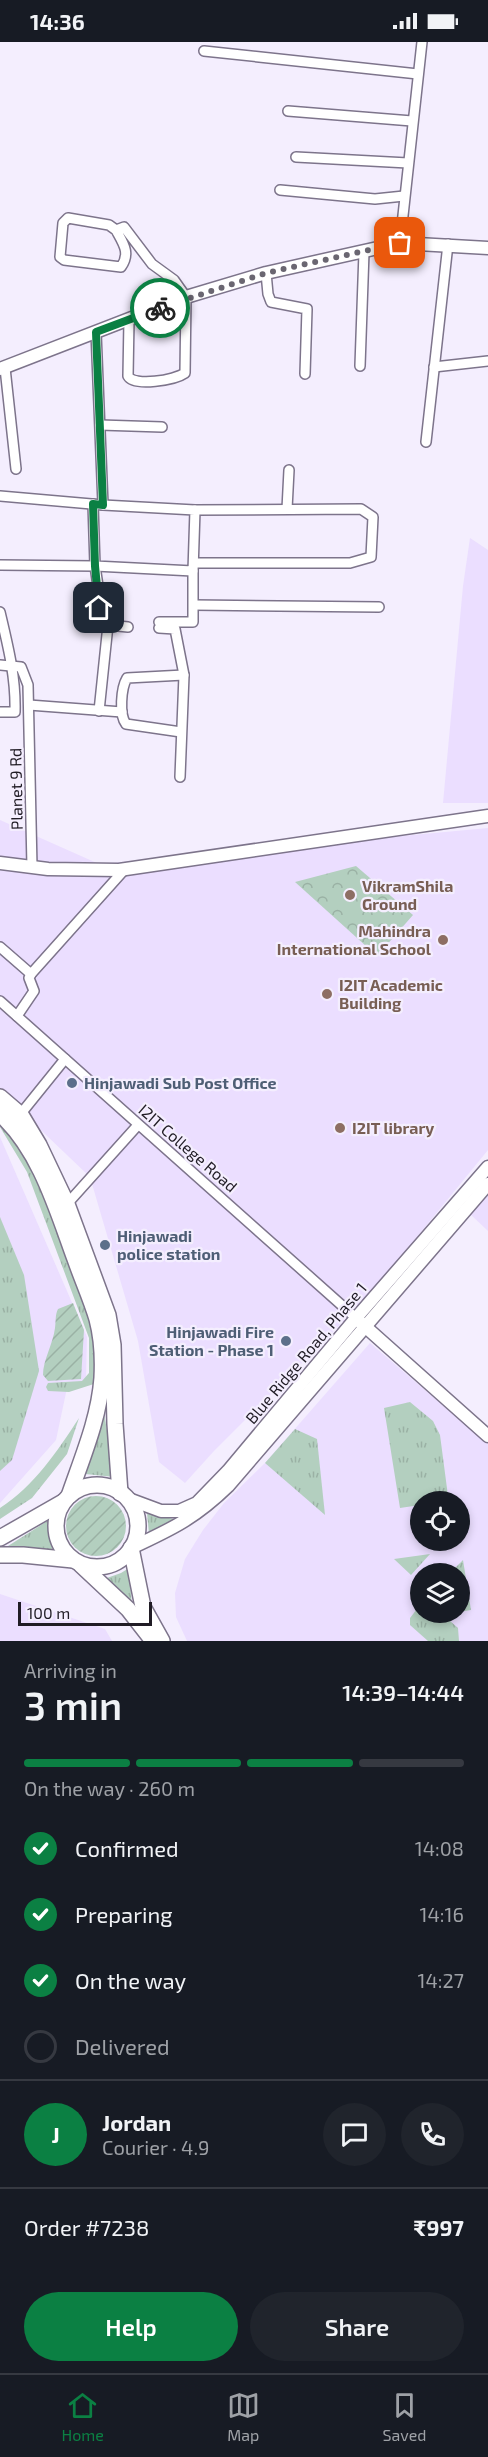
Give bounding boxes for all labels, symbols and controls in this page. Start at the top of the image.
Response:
text: 14:36 [30,8,85,34]
pin [374,217,425,268]
icon: bag [383,226,416,259]
courier [130,278,190,338]
icon: bike [144,292,177,325]
pin [73,582,124,633]
icon: home [82,591,115,624]
street label: Planet 9 Rd [5,748,26,830]
place label: VikramShila Ground [362,876,453,913]
marker: VikramShila Ground [343,888,357,902]
place label: Mahindra International School [277,921,432,958]
marker: Mahindra International School [436,933,450,947]
place label: I2IT Academic Building [339,975,443,1012]
marker: I2IT Academic Building [320,987,334,1001]
place label: Hinjawadi Sub Post Office [84,1073,277,1092]
marker: Hinjawadi Sub Post Office [65,1076,79,1090]
street label: I2IT College Road [135,1100,241,1195]
place label: I2IT library [352,1118,434,1138]
marker: I2IT library [333,1121,347,1135]
place label: Hinjawadi police station [117,1226,220,1263]
marker: Hinjawadi police station [98,1238,112,1252]
street label: Blue Ridge Road, Phase 1 [241,1278,370,1427]
place label: Hinjawadi Fire Station - Phase 1 [149,1322,274,1359]
marker: Hinjawadi Fire Station - Phase 1 [279,1334,293,1348]
map controls [410,1491,470,1623]
button: locate [410,1491,470,1551]
button: layers [410,1563,470,1623]
scale bar [18,1599,152,1626]
text: 100 m [27,1603,70,1622]
text: Arriving in [24,1658,117,1682]
text: 14:39–14:44 [342,1679,464,1705]
text: 3 min [24,1681,122,1728]
text: On the way · 260 m [24,1776,195,1800]
icon: check [24,1832,57,1865]
text: Confirmed [75,1835,179,1861]
text: 14:08 [415,1836,464,1860]
icon: check [24,1898,57,1931]
text: Preparing [75,1901,173,1927]
text: 14:16 [420,1902,464,1926]
icon: check [24,1964,57,1997]
text: On the way [75,1967,186,1993]
text: 14:27 [418,1968,464,1992]
text: Delivered [75,2033,170,2059]
button: chat [323,2103,386,2166]
button: phone [401,2103,464,2166]
text: Jordan [102,2109,171,2135]
text: J [51,2121,60,2147]
text: Courier · 4.9 [102,2135,209,2159]
text: Order #7238 [24,2214,149,2240]
text: ₹997 [413,2214,464,2240]
button: Help [24,2292,238,2361]
button: Share [250,2292,464,2361]
tab: Home [61,2389,104,2444]
tab: Map [227,2389,260,2444]
tab: Saved [383,2389,427,2444]

